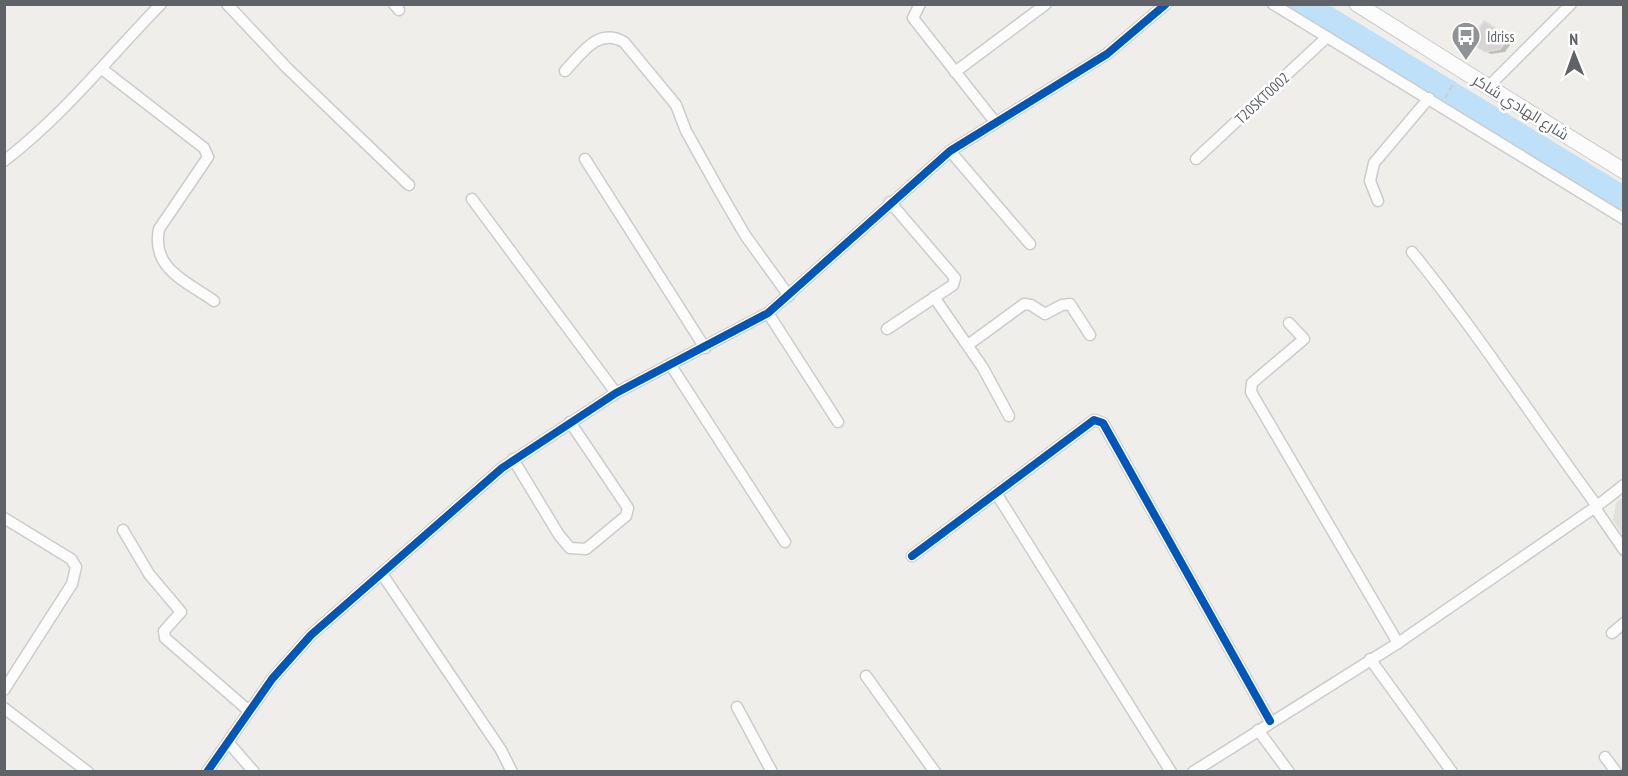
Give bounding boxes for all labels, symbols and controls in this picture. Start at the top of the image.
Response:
bus stop icon: Idriss [1450,20,1482,62]
north arrow [1544,24,1604,84]
place label: Idriss [1487,27,1515,46]
text: N [1569,29,1578,49]
street label: T20SKT0002 [1231,68,1293,128]
street label: شارع الهادي شاكر [1467,69,1572,147]

